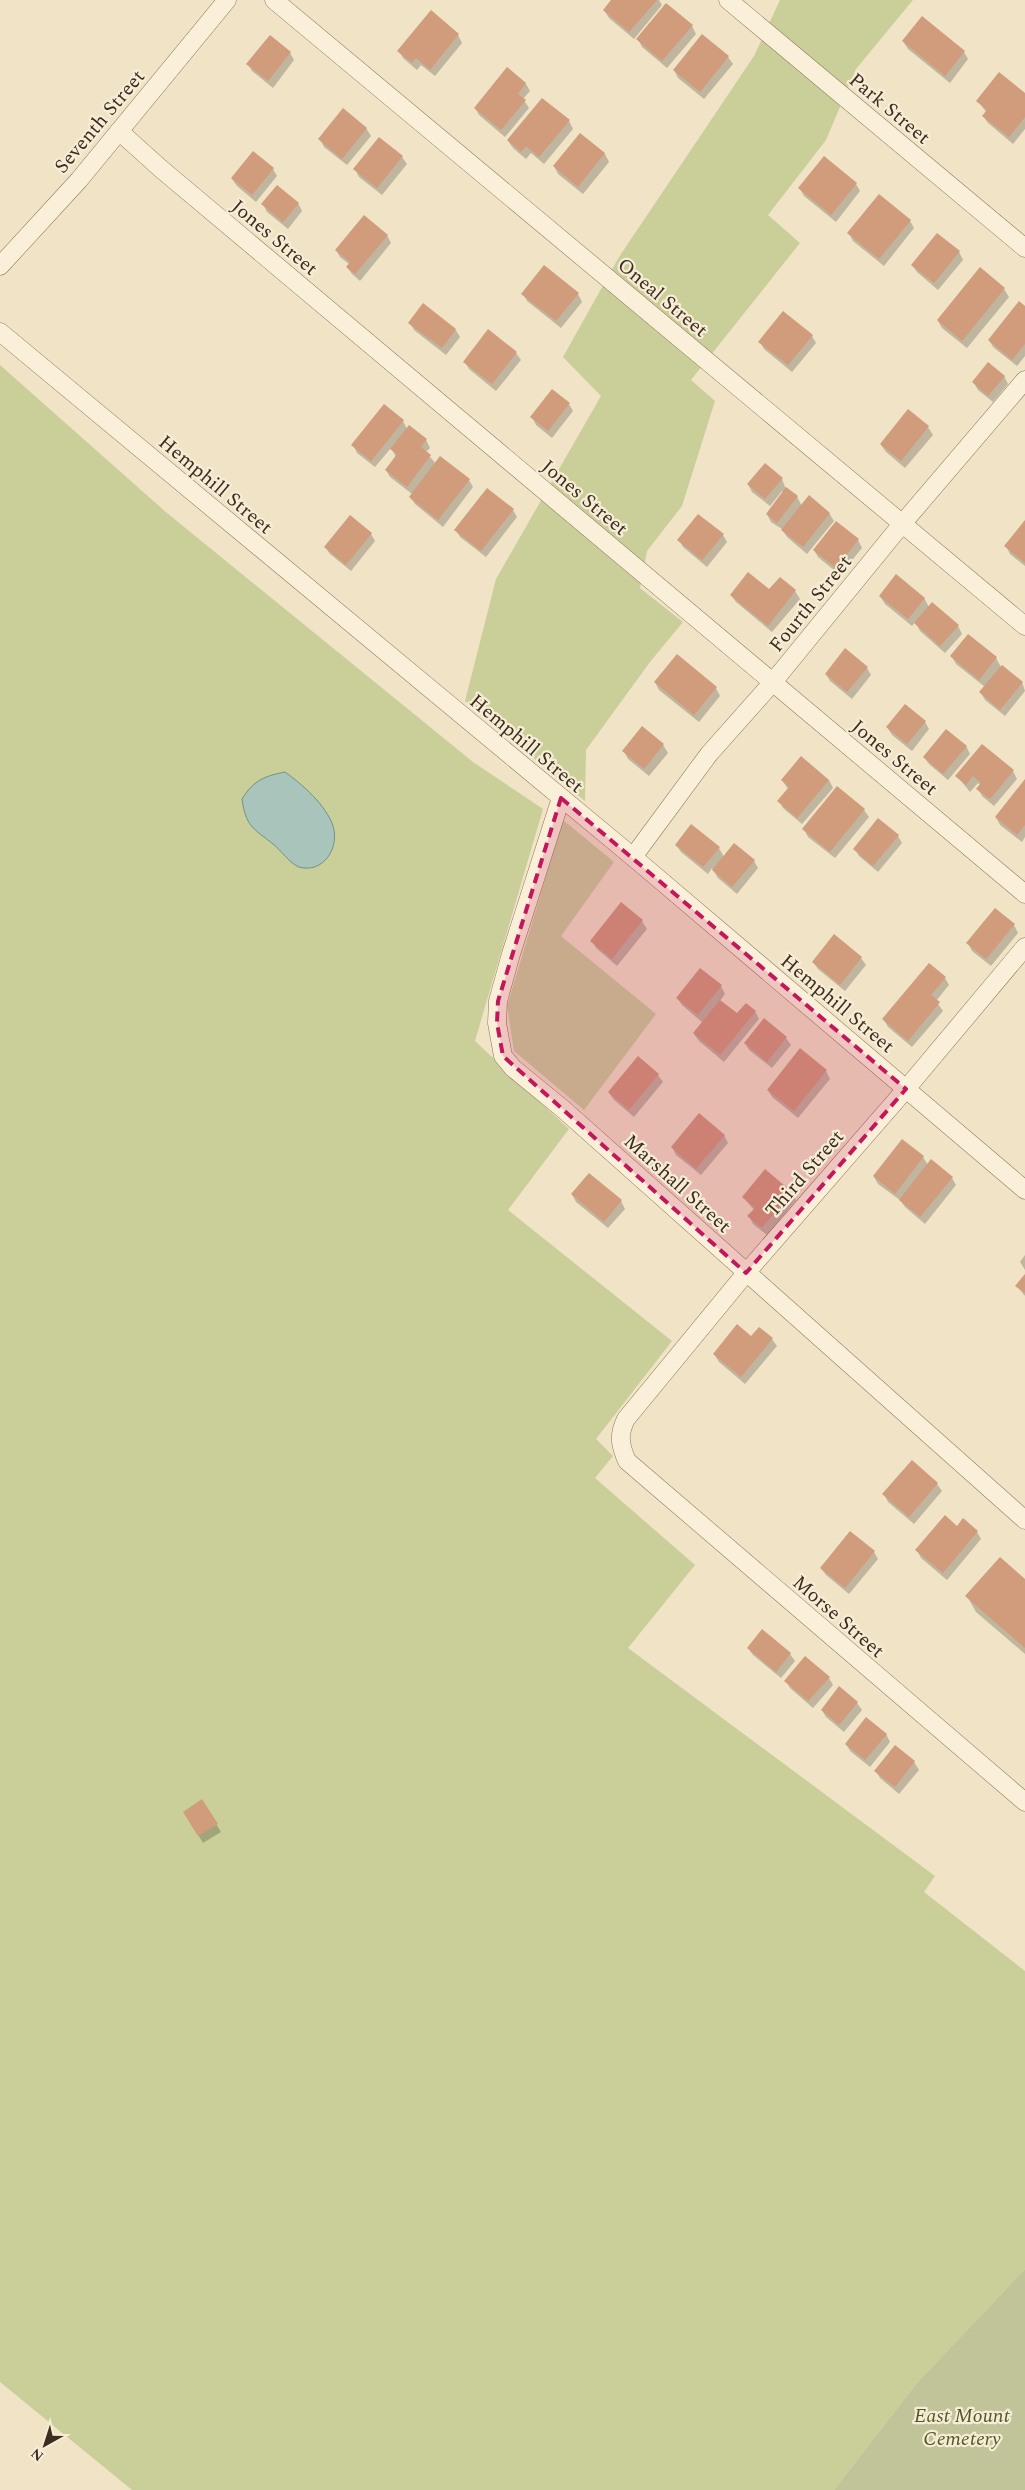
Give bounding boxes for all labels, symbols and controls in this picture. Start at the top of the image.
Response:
street label: Seventh Street [47,63,152,180]
street label: Park Street [842,66,937,152]
street label: Jones Street [224,192,324,283]
street label: Oneal Street [610,251,714,345]
street label: Hemphill Street [152,428,279,542]
street label: Jones Street [534,452,634,543]
street label: Fourth Street [762,548,860,659]
street label: Hemphill Street [463,687,590,801]
street label: Jones Street [844,712,944,803]
street label: Hemphill Street [774,947,901,1061]
street label: Third Street [758,1123,851,1224]
street label: Marshall Street [617,1127,738,1240]
street label: Morse Street [786,1568,891,1665]
park label: East Mount Cemetery [914,2401,1011,2454]
north arrow [20,2420,70,2470]
text: N [26,2443,48,2466]

